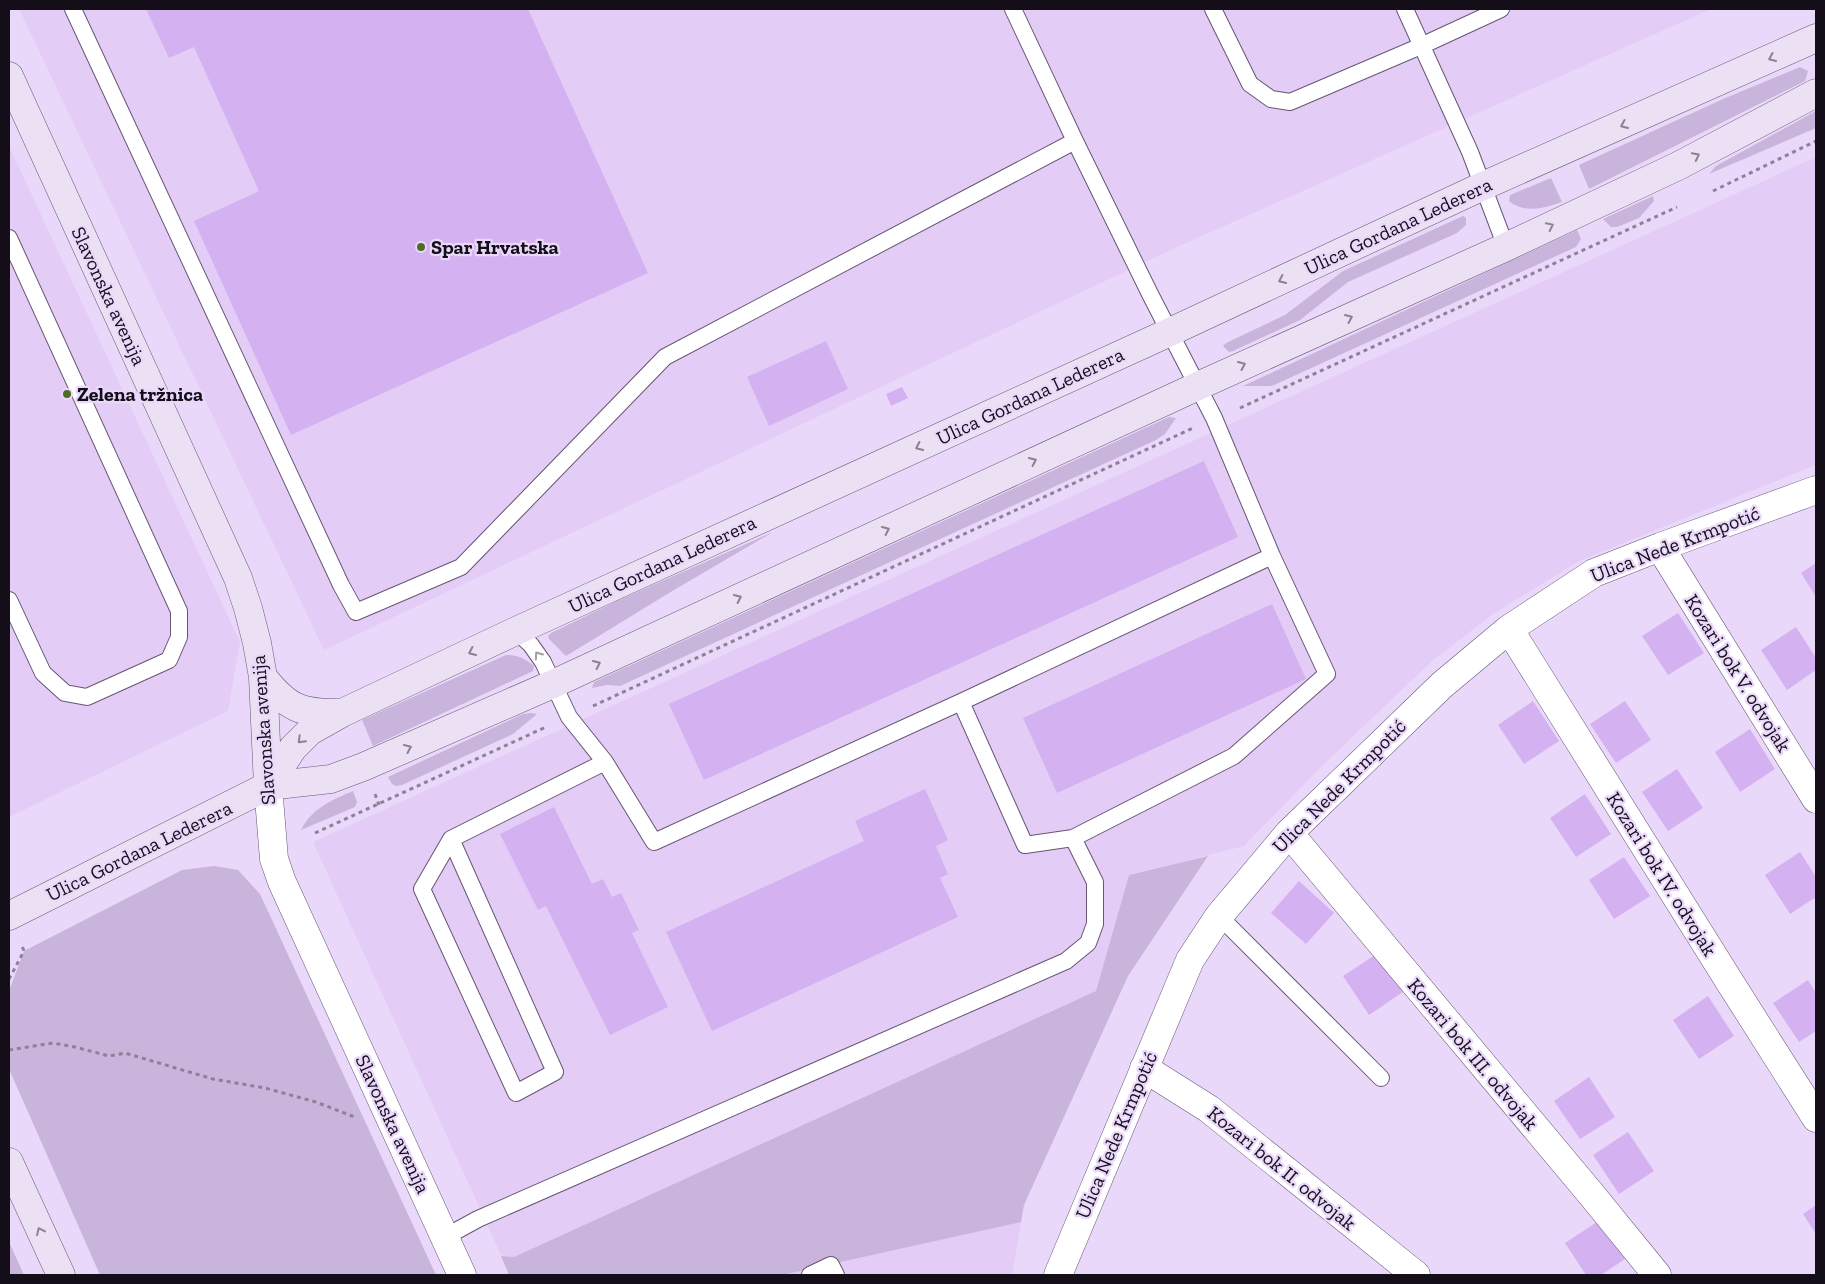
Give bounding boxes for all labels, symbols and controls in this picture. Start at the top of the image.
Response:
one-way arrow [1768,52,1777,63]
one-way arrow [1620,118,1629,129]
one-way arrow [1691,152,1700,162]
street label: Ulica Gordana Lederera [1300,172,1496,280]
one-way arrow [1544,222,1553,232]
street label: Slavonska avenija [66,223,152,370]
place label: Spar Hrvatska [431,235,559,259]
marker: Spar Hrvatska [415,241,427,253]
one-way arrow [1278,273,1287,284]
one-way arrow [1344,313,1353,324]
street label: Ulica Gordana Lederera [932,342,1128,450]
one-way arrow [1237,361,1246,372]
place label: Zelena tržnica [77,382,203,406]
marker: Zelena tržnica [61,388,73,400]
one-way arrow [915,441,924,451]
one-way arrow [1028,457,1037,468]
street label: Ulica Nede Krmpotić [1587,501,1763,587]
street label: Ulica Gordana Lederera [564,510,760,618]
one-way arrow [880,526,889,536]
street label: Kozari bok V. odvojak [1680,590,1797,757]
one-way arrow [733,593,742,604]
one-way arrow [468,645,477,656]
one-way arrow [535,652,544,661]
street label: Slavonska avenija [246,654,280,806]
one-way arrow [592,659,601,670]
street label: Ulica Nede Krmpotić [1267,714,1411,858]
one-way arrow [298,734,307,743]
one-way arrow [403,743,412,754]
street label: Kozari bok IV. odvojak [1602,788,1723,961]
street label: Ulica Gordana Lederera [42,795,236,907]
street label: Kozari bok III. odvojak [1403,973,1544,1135]
street label: Ulica Nede Krmpotić [1070,1048,1162,1222]
street label: Slavonska avenija [350,1051,436,1198]
street label: Kozari bok II. odvojak [1203,1101,1361,1236]
one-way arrow [36,1227,47,1236]

